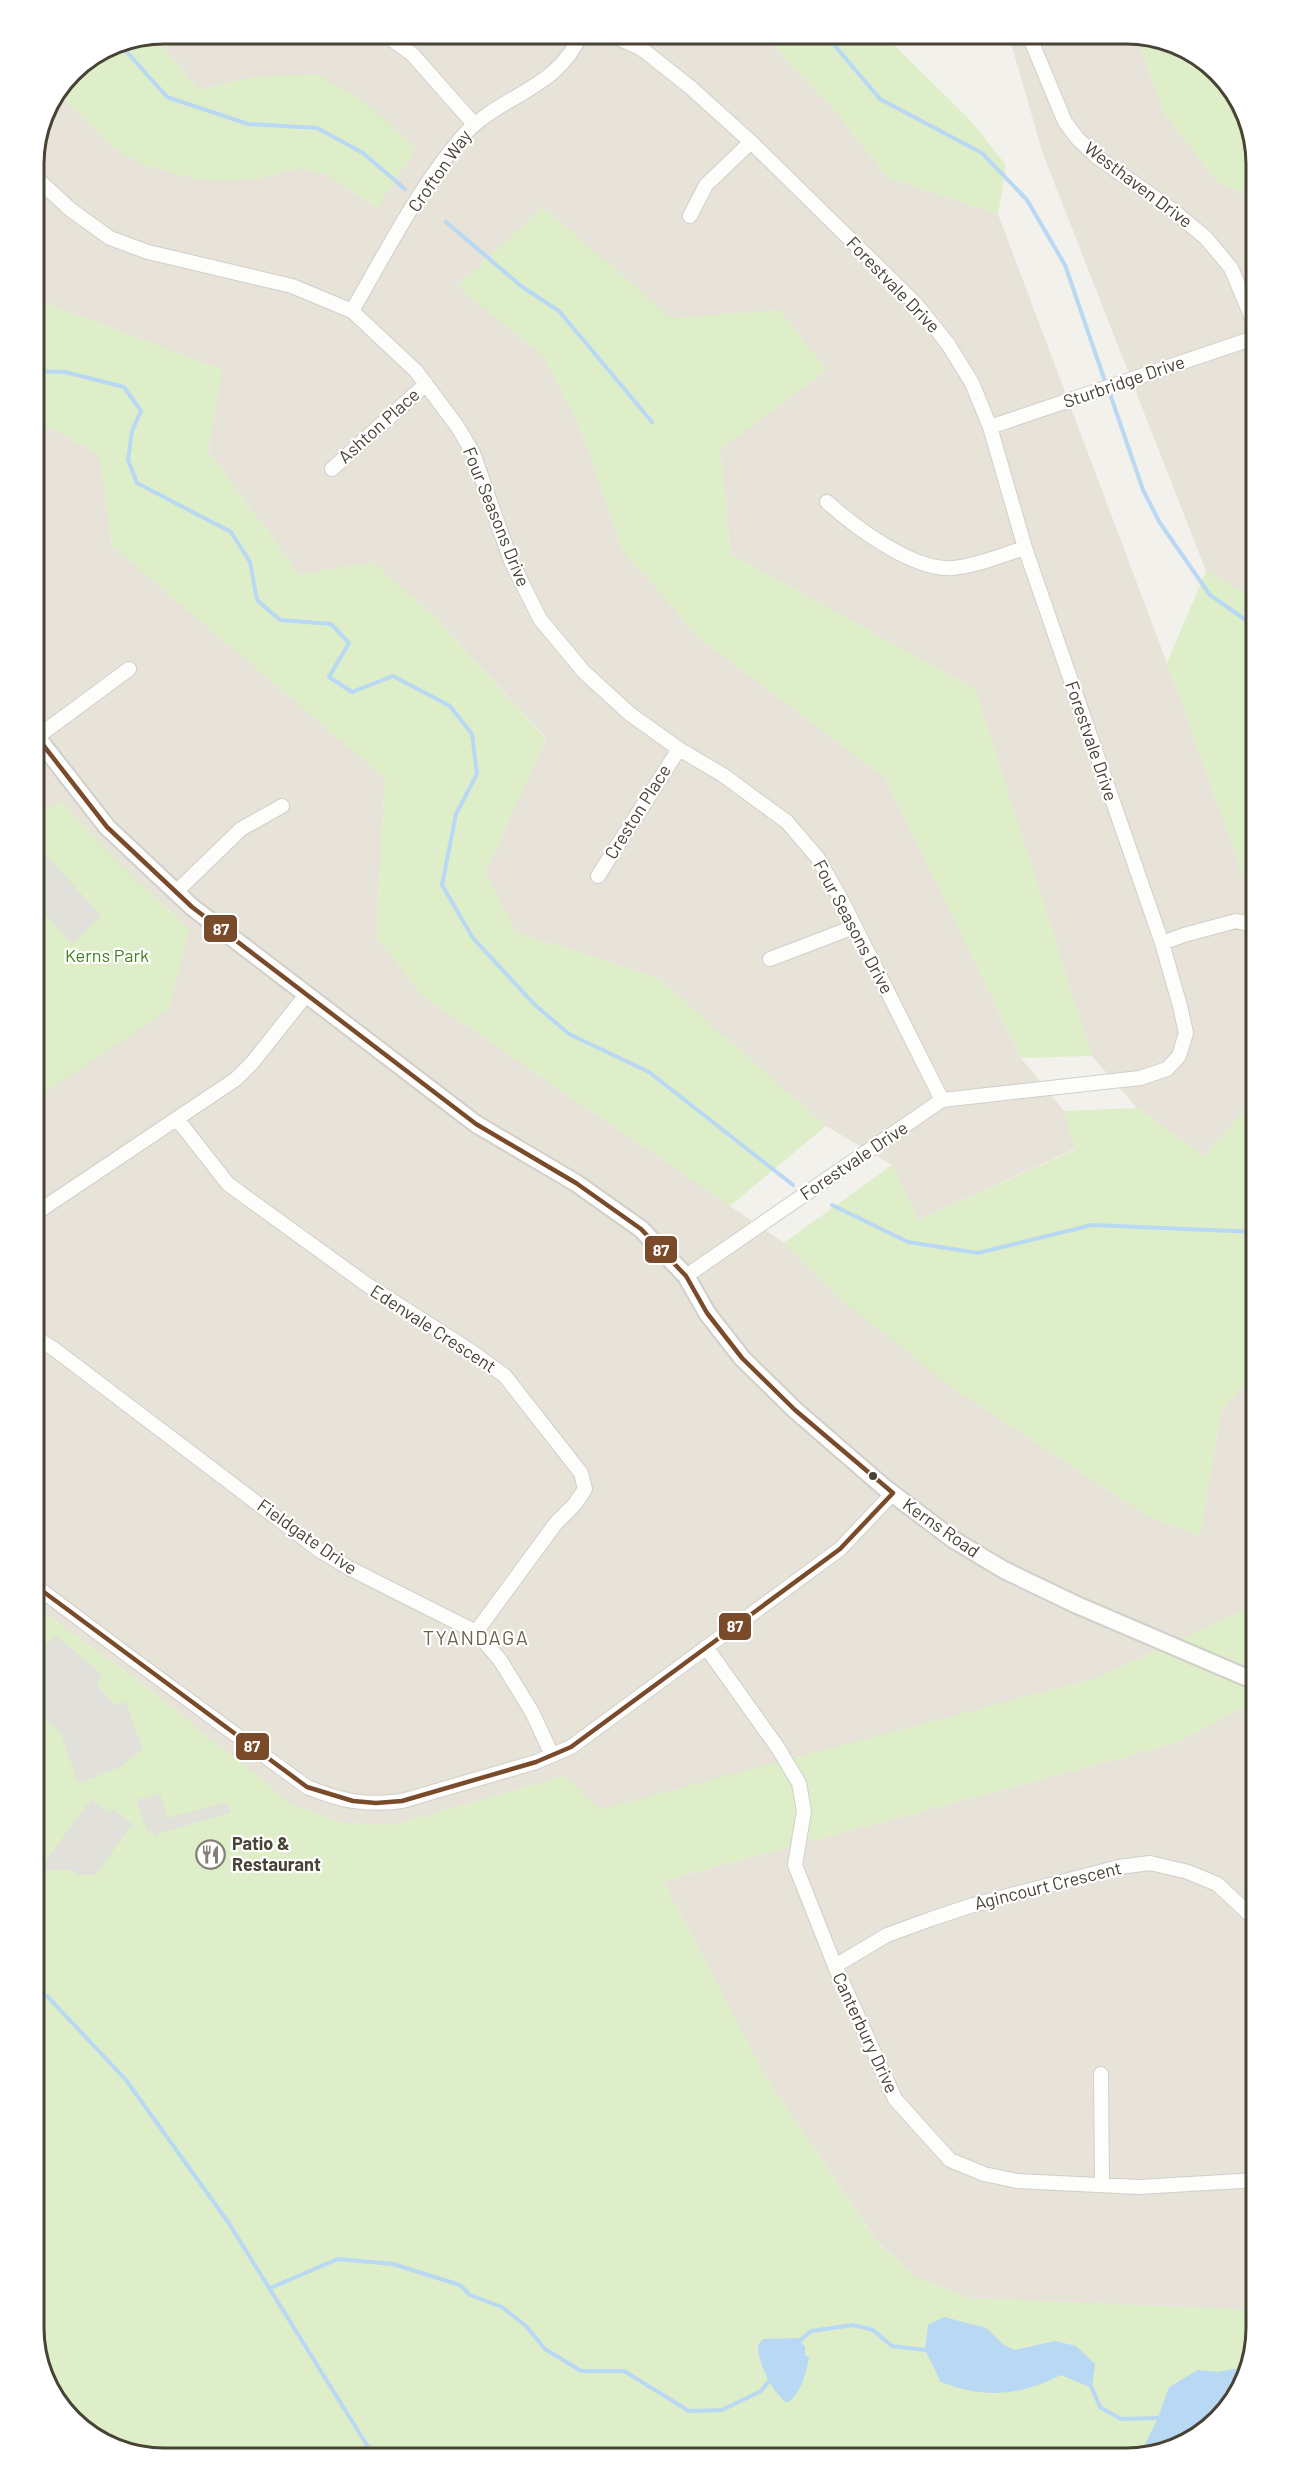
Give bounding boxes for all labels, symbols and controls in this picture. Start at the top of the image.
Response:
street label: Crofton Way [403,125,476,216]
street label: Westhaven Drive [1080,136,1197,232]
street label: Forestvale Drive [842,232,945,337]
street label: Sturbridge Drive [1060,350,1187,412]
street label: Ashton Place [333,383,423,467]
street label: Four Seasons Drive [459,443,535,590]
street label: Forestvale Drive [1061,678,1123,804]
street label: Creston Place [599,760,675,863]
street label: Four Seasons Drive [809,856,899,997]
line badge: 87 [203,914,238,943]
text: 87 [213,919,229,938]
park label: Kerns Park [65,944,149,966]
street label: Forestvale Drive [795,1116,912,1204]
line badge: 87 [644,1235,678,1264]
text: 87 [653,1240,669,1259]
street label: Edenvale Crescent [367,1279,500,1377]
unlabelled marker [867,1470,879,1482]
street label: Kerns Road [899,1493,984,1562]
street label: Fieldgate Drive [253,1494,362,1579]
line badge: 87 [718,1612,752,1641]
text: 87 [727,1616,743,1635]
district label: TYANDAGA [423,1625,529,1649]
line badge: 87 [235,1732,270,1761]
text: 87 [244,1736,260,1755]
place label: Patio & Restaurant [232,1832,321,1875]
restaurant icon: Patio & Restaurant [195,1838,227,1870]
street label: Agincourt Crescent [972,1856,1124,1914]
street label: Canterbury Drive [828,1969,903,2096]

